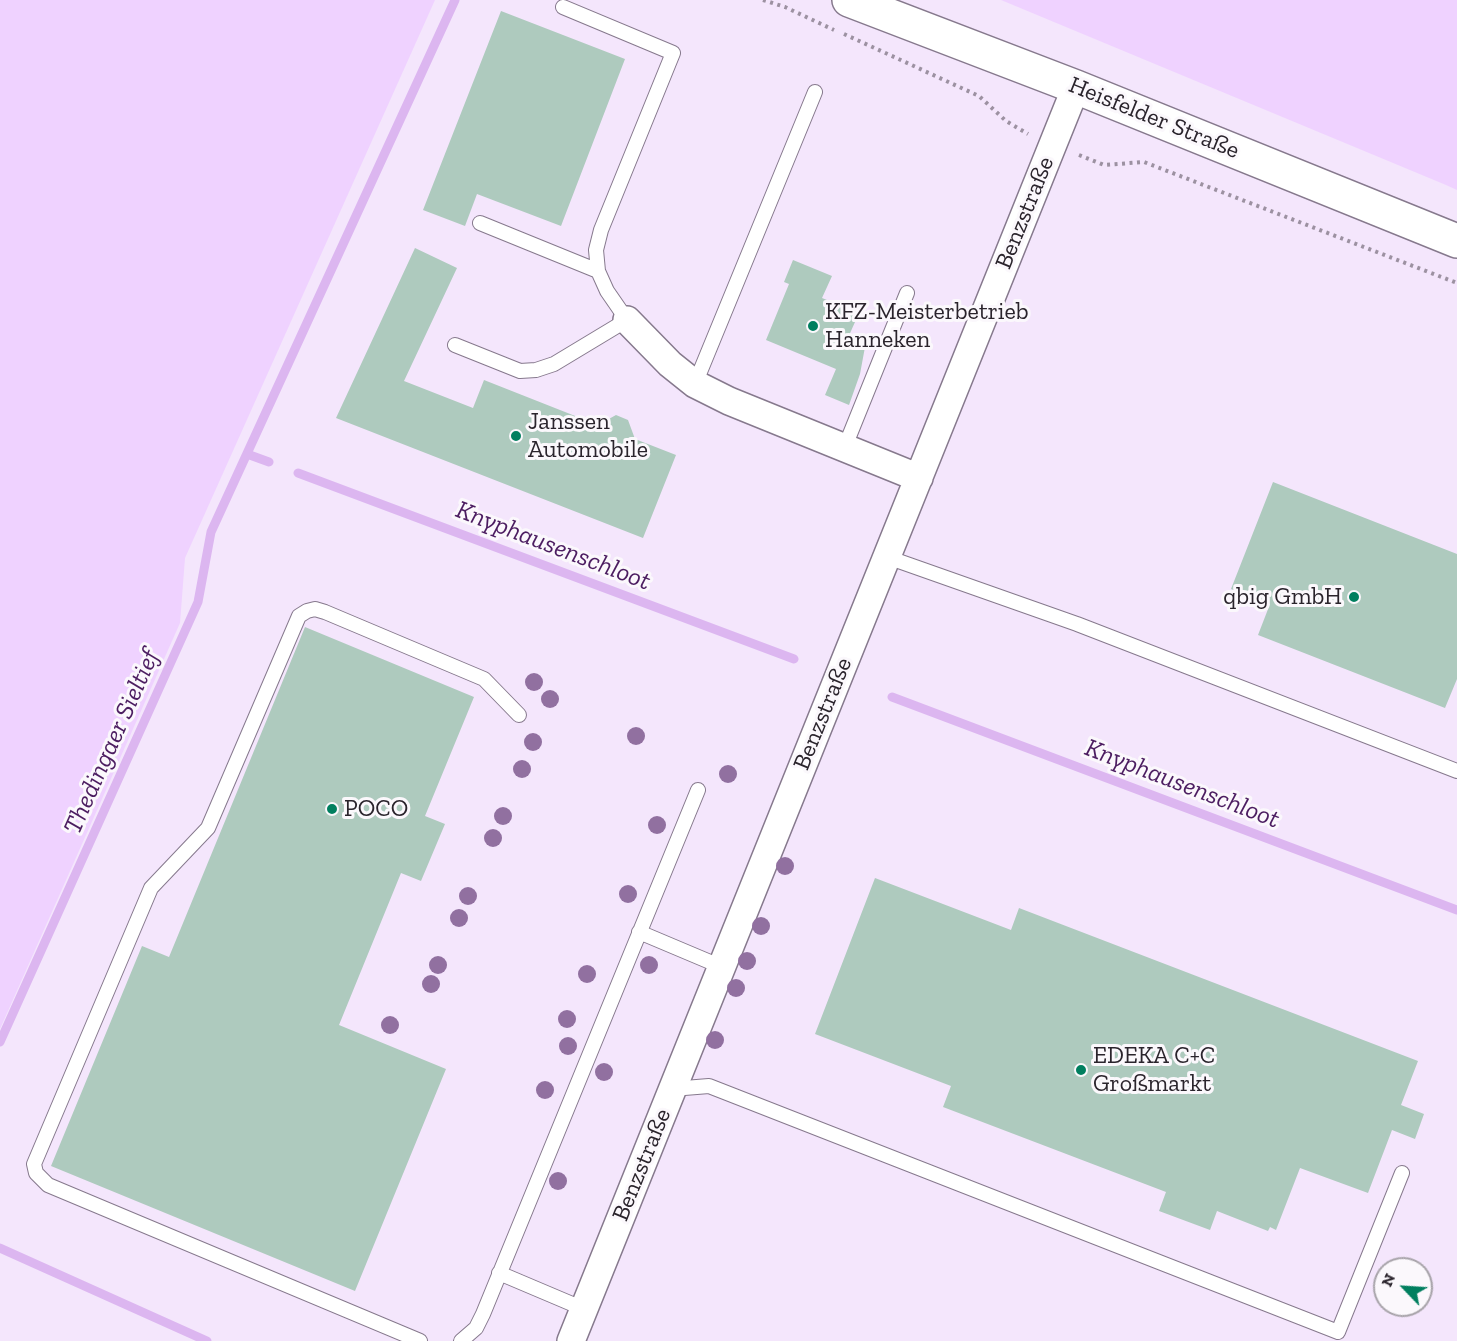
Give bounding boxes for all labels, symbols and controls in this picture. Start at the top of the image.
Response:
street label: Heisfelder Straße [1064,71,1244,165]
street label: Benzstraße [989,153,1061,273]
place label: KFZ-Meisterbetrieb Hanneken [825,298,1029,354]
marker: KFZ-Meisterbetrieb Hanneken [806,319,820,333]
place label: Janssen Automobile [528,408,648,464]
marker: Janssen Automobile [509,429,523,443]
water label: Knyphausenschloot [451,495,655,597]
place label: qbig GmbH [1223,583,1342,611]
marker: qbig GmbH [1347,590,1361,604]
water label: Thedingaer Sieltief [57,645,167,839]
street label: Benzstraße [787,654,859,774]
water label: Knyphausenschloot [1080,733,1284,835]
place label: POCO [344,795,408,823]
marker: POCO [325,802,339,816]
place label: EDEKA C+C Großmarkt [1093,1042,1215,1098]
marker: EDEKA C+C Großmarkt [1074,1063,1088,1077]
street label: Benzstraße [606,1105,678,1225]
north arrow [1373,1257,1433,1317]
text: N [1377,1271,1399,1290]

